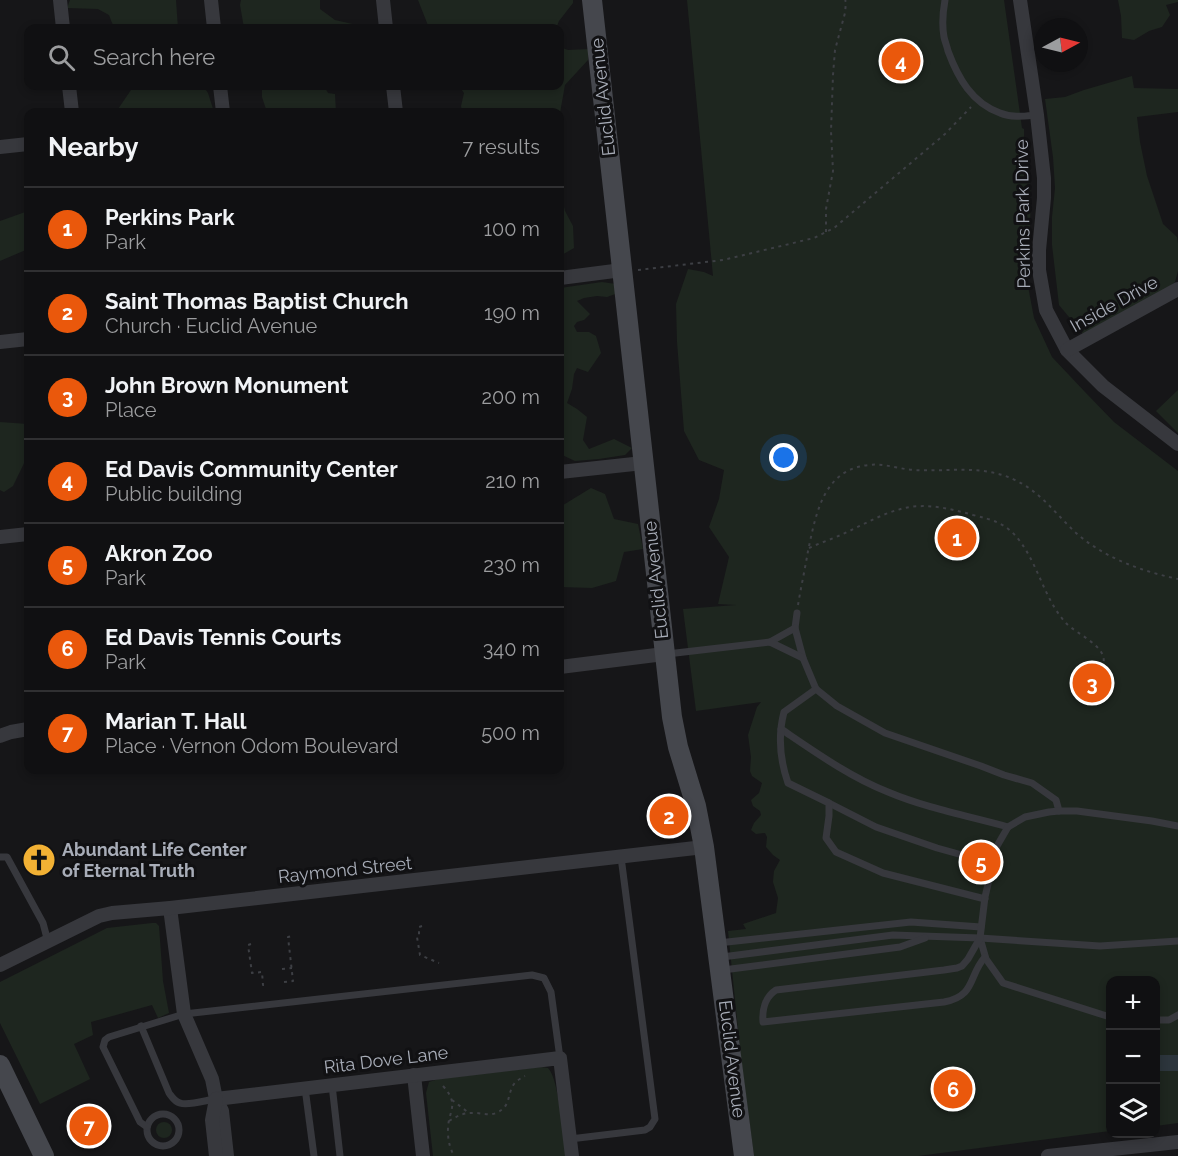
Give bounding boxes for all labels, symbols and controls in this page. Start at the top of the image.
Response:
north arrow [1034,18,1088,72]
search box [24,24,564,90]
street label: Euclid Avenue [586,37,619,157]
pin: 4 [882,38,920,84]
icon: search [45,41,78,74]
text: Search here [93,44,215,70]
text: Nearby [48,132,138,162]
text: 7 results [462,135,540,159]
street label: Perkins Park Drive [1011,139,1034,289]
text: Perkins Park [105,204,234,230]
text: 1 [63,217,72,241]
text: 100 m [483,217,540,241]
text: Park [105,230,146,254]
street label: Inside Drive [1066,271,1162,336]
text: Saint Thomas Baptist Church [105,288,409,314]
text: 2 [62,301,73,325]
text: 190 m [484,301,540,325]
text: Church · Euclid Avenue [105,314,317,338]
text: John Brown Monument [105,372,348,398]
text: 3 [62,385,73,409]
text: 200 m [482,385,540,409]
text: Place [105,398,156,422]
your location [769,443,798,472]
text: Ed Davis Community Center [105,456,398,482]
text: 4 [62,469,73,493]
text: 210 m [485,469,540,493]
text: Public building [105,482,242,506]
pin: 1 [938,516,976,560]
street label: Euclid Avenue [639,520,672,640]
text: Akron Zoo [105,540,213,566]
text: 5 [62,553,73,577]
text: 230 m [483,553,540,577]
text: Park [105,566,146,590]
text: Ed Davis Tennis Courts [105,624,341,650]
text: 6 [61,637,74,661]
text: 340 m [483,637,540,661]
text: Park [105,650,146,674]
pin: 3 [1072,660,1112,706]
text: Marian T. Hall [105,708,247,734]
text: 7 [62,721,73,745]
text: 500 m [481,721,540,745]
text: Place · Vernon Odom Boulevard [105,734,398,758]
pin: 2 [650,794,688,838]
place label: Abundant Life Center of Eternal Truth [62,839,247,881]
pin: 5 [962,840,1000,884]
church icon: Abundant Life Center of Eternal Truth [21,842,57,878]
street label: Raymond Street [277,852,413,887]
map controls [1106,976,1160,1138]
button: + [1106,976,1160,1030]
street label: Euclid Avenue [715,999,750,1119]
button: − [1106,1030,1160,1084]
street label: Rita Dove Lane [323,1041,450,1078]
pin: 6 [934,1066,972,1112]
button: layers [1106,1084,1160,1138]
pin: 7 [70,1104,109,1148]

